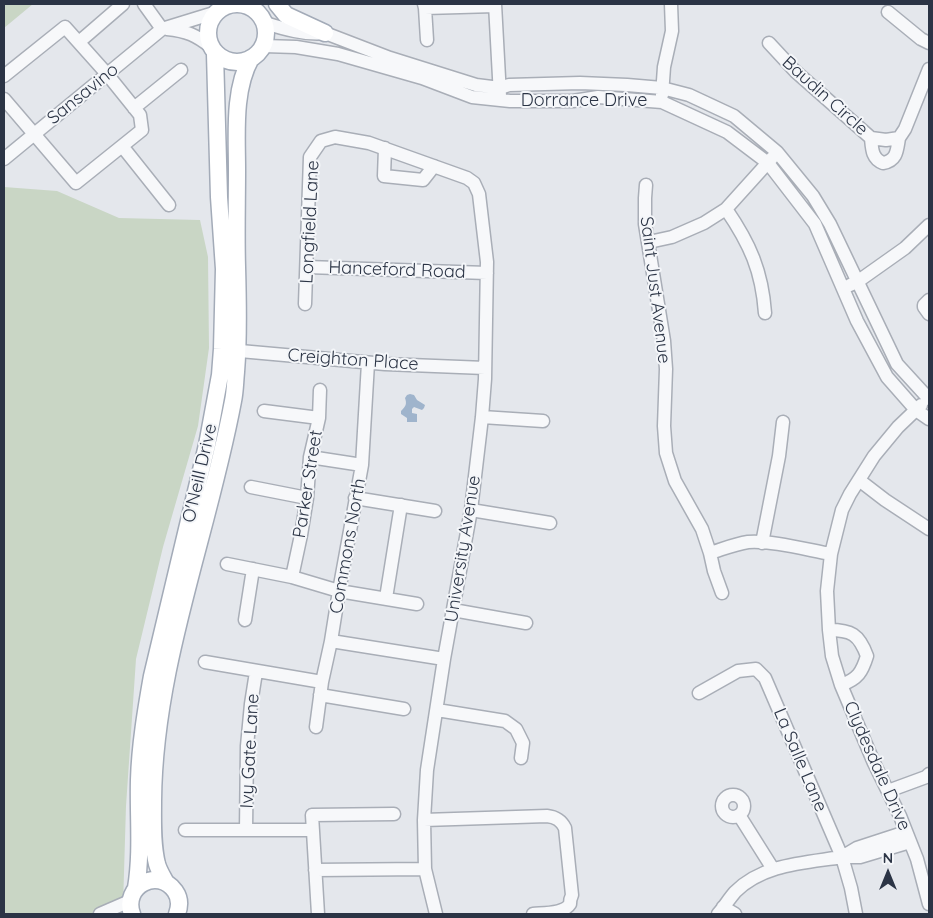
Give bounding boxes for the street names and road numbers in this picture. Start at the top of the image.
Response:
street label: Baudin Circle [778,52,872,140]
street label: Sansavino [43,59,123,129]
street label: Dorrance Drive [521,90,647,112]
street label: Longfield Lane [296,160,324,284]
street label: Saint Just Avenue [635,215,675,365]
street label: Hanceford Road [328,257,466,283]
street label: Creighton Place [287,345,419,375]
street label: O'Neill Drive [178,421,222,525]
street label: Parker Street [289,429,327,539]
street label: University Avenue [441,474,485,624]
street label: Commons North [325,477,371,615]
street label: Ivy Gate Lane [236,693,264,809]
street label: Clydesdale Drive [839,698,915,834]
street label: La Salle Lane [768,705,832,815]

